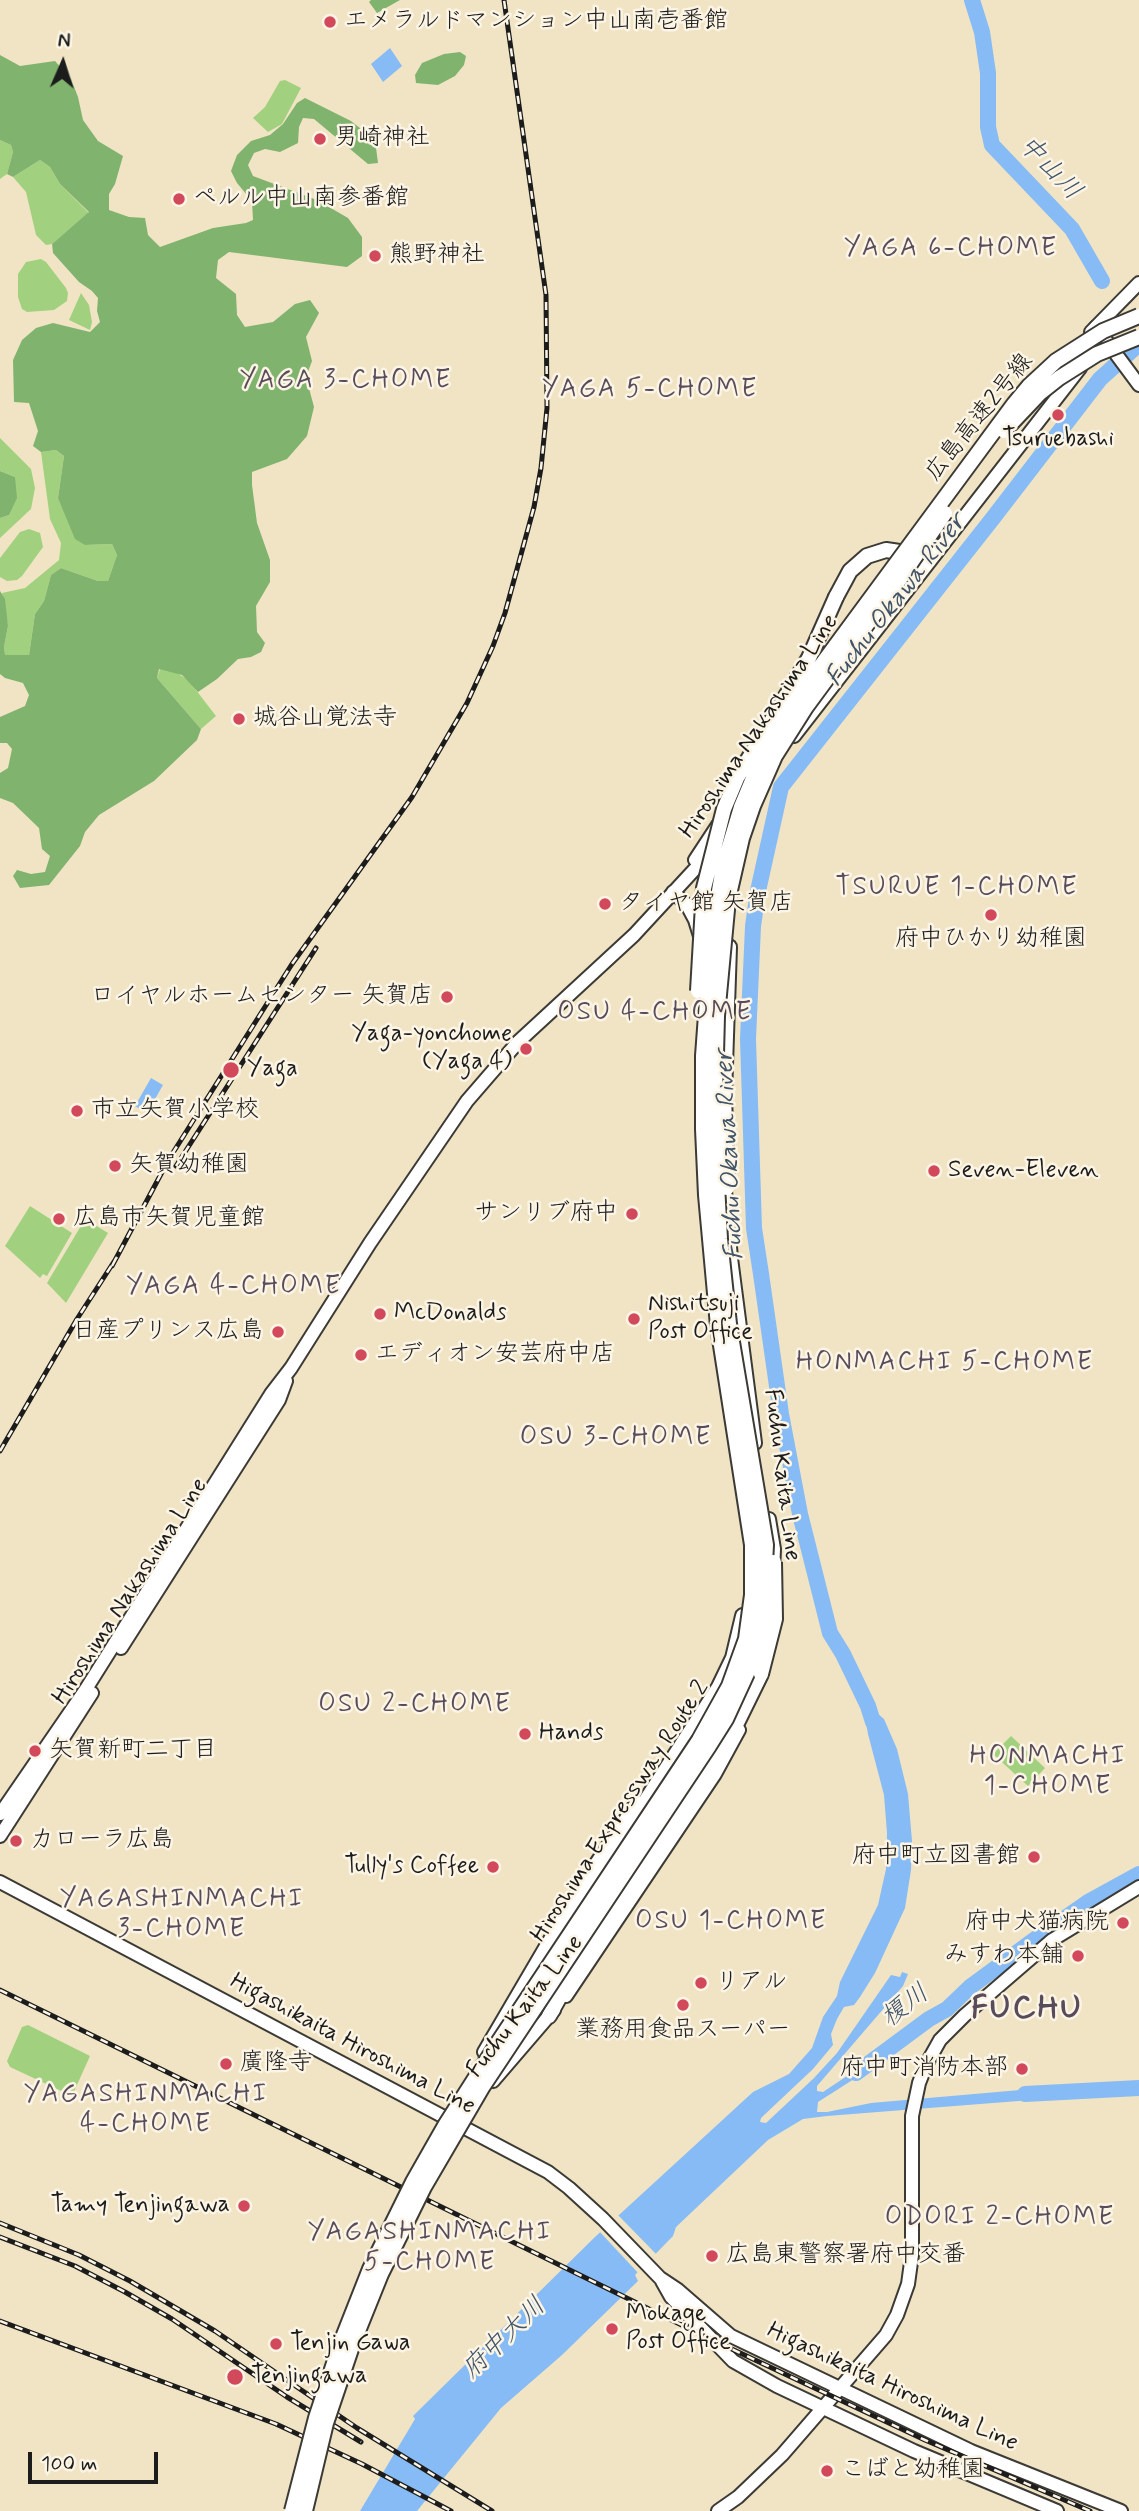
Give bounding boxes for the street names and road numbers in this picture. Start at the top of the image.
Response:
street label: 広島高速2号線 [920,348,1040,488]
street label: Hiroshima Nakashima Line [674,610,846,844]
street label: Fuchu Kaita Line [756,1387,806,1563]
street label: Hiroshima Nakashima Line [47,1473,215,1711]
street label: Hiroshima Expressway Route 2 [525,1676,717,1948]
street label: Fuchu Kaita Line [461,1930,591,2084]
street label: Higashikaita Hiroshima Line [224,1968,480,2122]
street label: Higashikaita Hiroshima Line [762,2317,1022,2459]

